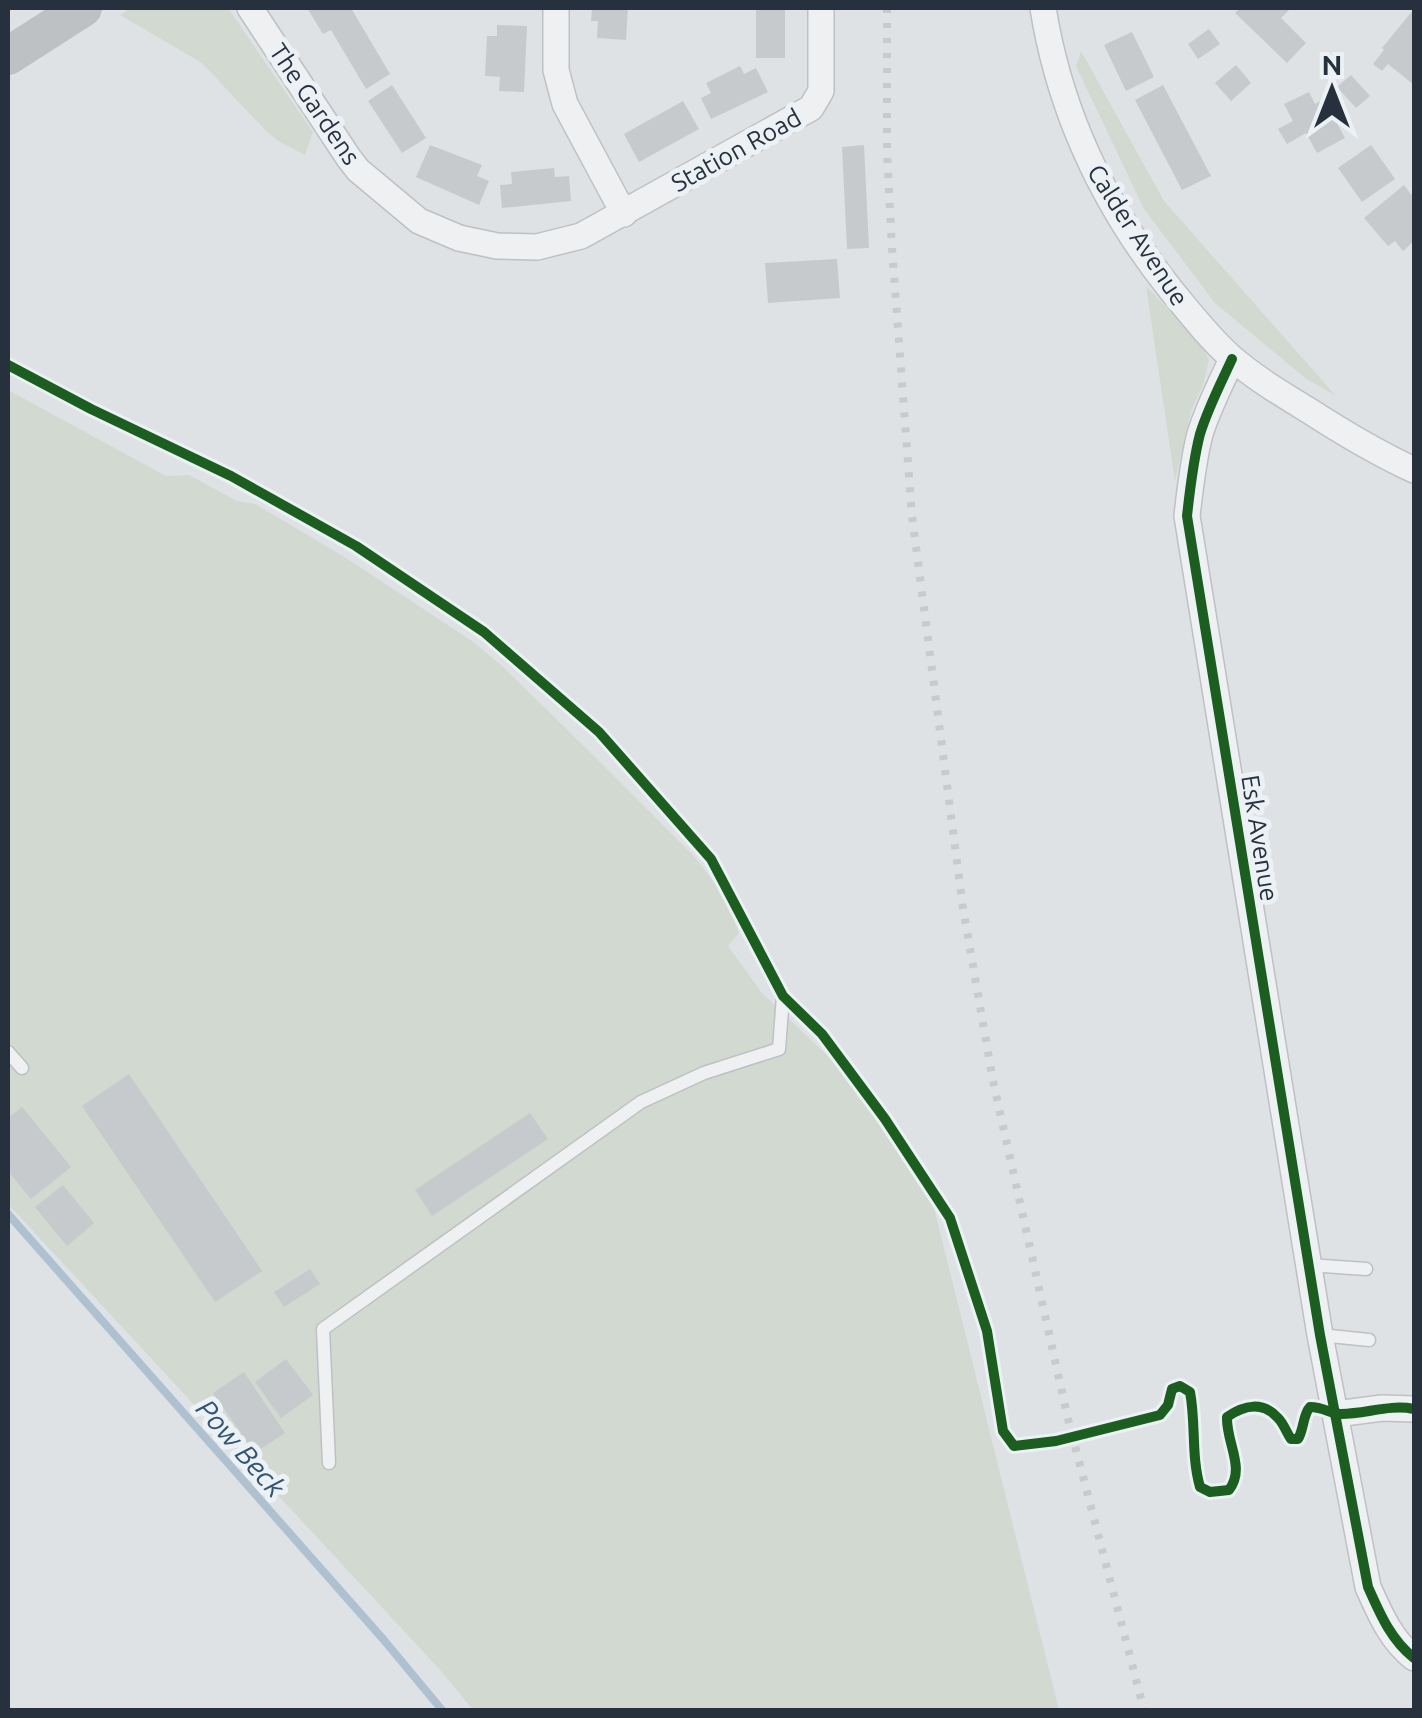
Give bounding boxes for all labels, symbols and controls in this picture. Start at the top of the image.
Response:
street label: The Gardens [264,38,366,170]
north arrow [1282,40,1382,140]
text: N [1322,49,1342,80]
street label: Station Road [666,103,806,197]
street label: Calder Avenue [1082,159,1194,311]
street label: Esk Avenue [1236,773,1284,903]
water label: Pow Beck [191,1393,292,1503]

